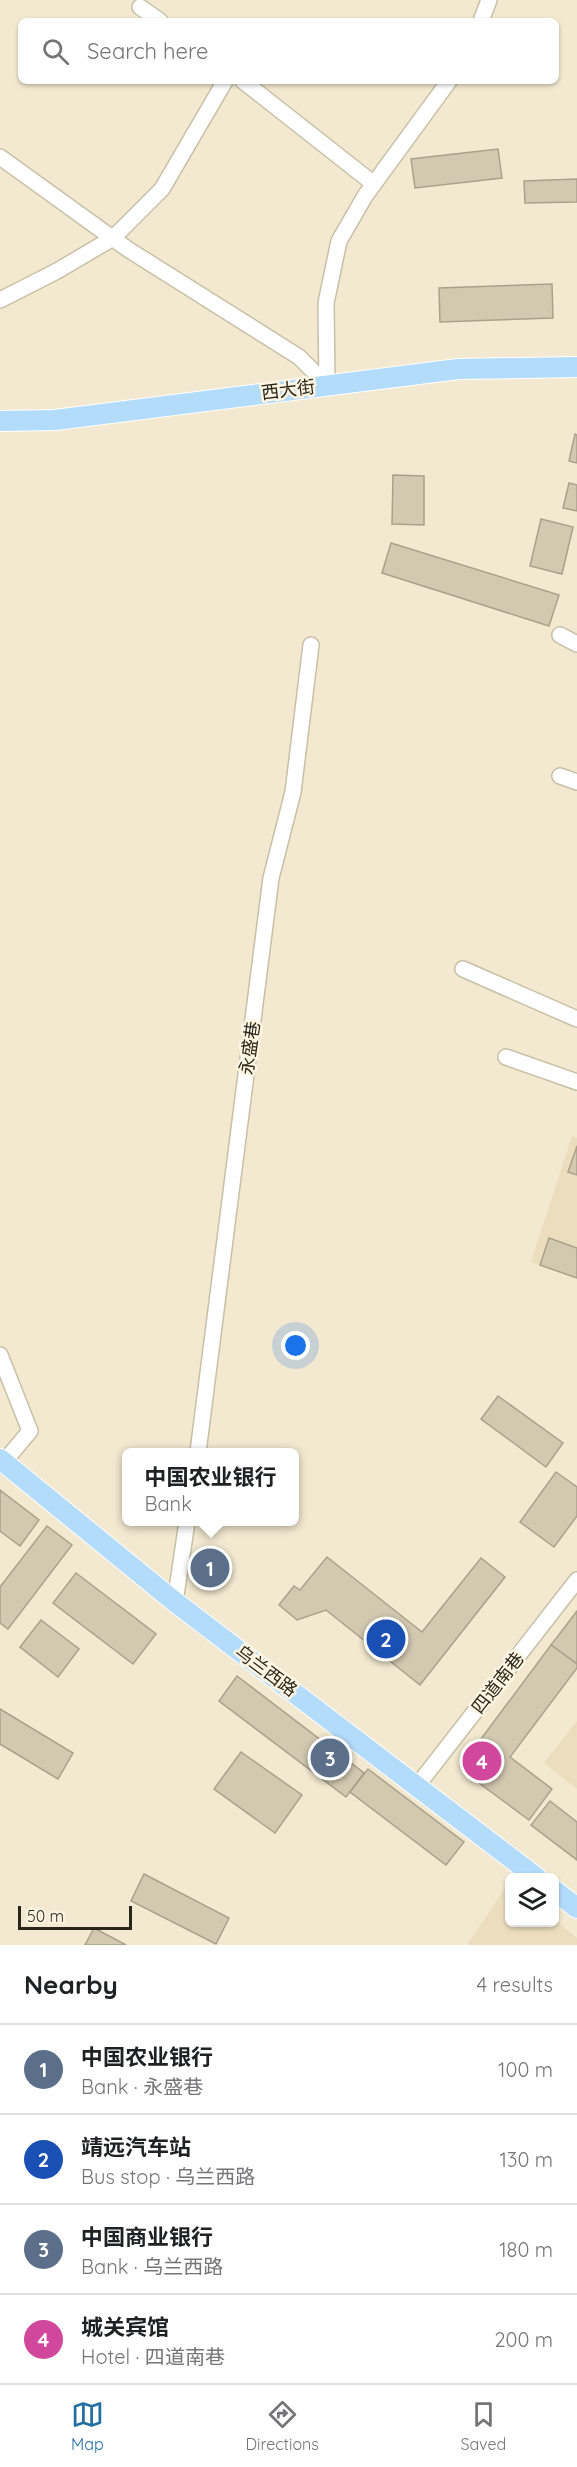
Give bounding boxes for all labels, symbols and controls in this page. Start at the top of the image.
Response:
search box [18,18,559,84]
icon: search [39,35,72,68]
text: Search here [87,37,208,65]
street label: 西大街 [260,375,316,404]
street label: 永盛巷 [234,1020,265,1076]
your location [281,1331,310,1360]
popup [122,1448,299,1526]
text: 中国农业银行 [144,1463,277,1491]
text: Bank [144,1491,192,1516]
pin: 1 [190,1546,230,1590]
pin: 2 [366,1616,406,1662]
street label: 乌兰西路 [231,1640,302,1701]
street label: 四道南巷 [466,1647,529,1718]
pin: 3 [310,1736,350,1780]
pin: 4 [462,1738,502,1784]
map controls [505,1873,559,1927]
button: layers [505,1873,559,1927]
scale bar [18,1903,132,1930]
text: 50 m [27,1906,64,1926]
text: Nearby [24,1968,118,2001]
text: 4 results [477,1972,553,1997]
text: 中国农业银行 [81,2043,213,2071]
text: 1 [40,2057,47,2082]
text: 100 m [498,2057,553,2082]
text: Bank · 永盛巷 [81,2074,203,2099]
text: 靖远汽车站 [81,2133,191,2161]
text: 2 [38,2147,49,2172]
text: 130 m [500,2147,553,2172]
text: Bus stop · 乌兰西路 [81,2164,255,2189]
text: 中国商业银行 [81,2223,213,2251]
text: 3 [38,2237,49,2262]
text: 180 m [499,2237,553,2262]
text: Bank · 乌兰西路 [81,2254,223,2279]
text: 城关宾馆 [81,2313,169,2341]
text: 4 [38,2327,49,2352]
text: 200 m [494,2327,553,2352]
text: Hotel · 四道南巷 [81,2344,225,2369]
tab: Map [71,2398,104,2454]
tab: Directions [246,2398,319,2454]
tab: Saved [461,2398,506,2454]

